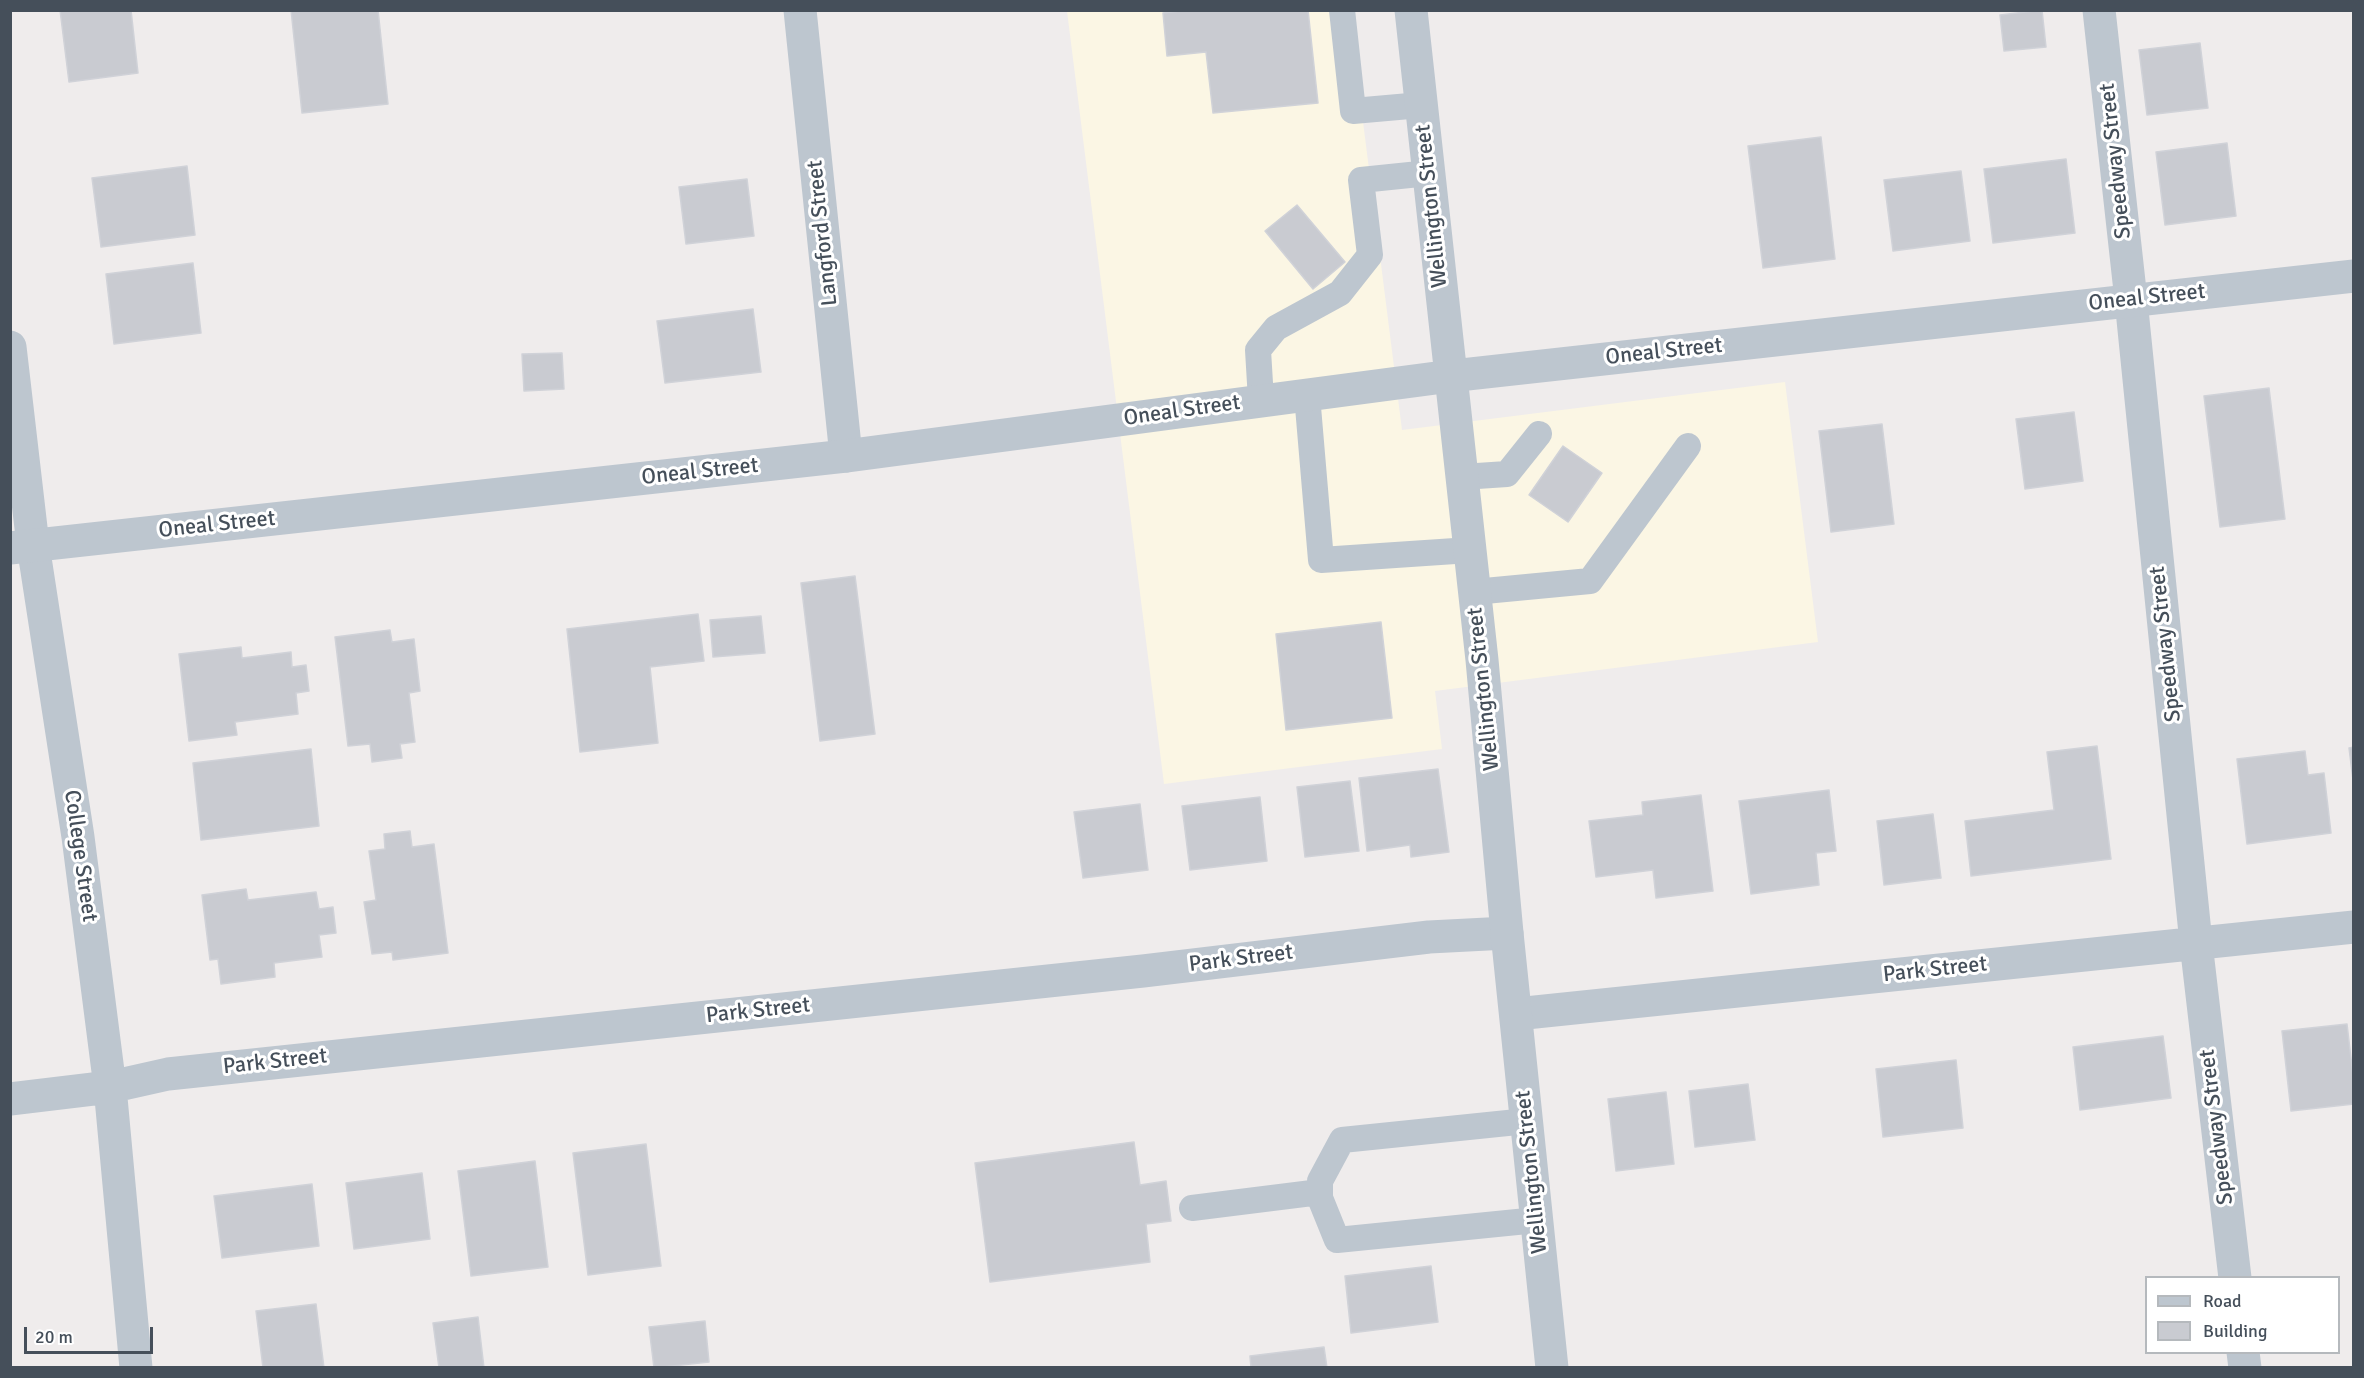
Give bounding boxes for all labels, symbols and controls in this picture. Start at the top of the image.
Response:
street label: Speedway Street [2095,82,2137,240]
street label: Wellington Street [1410,123,1454,289]
street label: Langford Street [802,159,844,307]
street label: Oneal Street [2087,279,2207,317]
street label: Oneal Street [1604,333,1724,371]
street label: Oneal Street [1122,390,1242,432]
street label: Oneal Street [640,453,760,491]
street label: Oneal Street [157,506,277,544]
street label: Speedway Street [2145,565,2187,723]
street label: Wellington Street [1462,606,1506,772]
street label: College Street [58,788,102,924]
street label: Park Street [1188,940,1294,978]
street label: Park Street [1882,951,1988,989]
street label: Park Street [705,992,811,1030]
street label: Park Street [222,1043,328,1081]
street label: Speedway Street [2194,1048,2240,1206]
street label: Wellington Street [1510,1089,1554,1255]
legend [2145,1276,2340,1354]
text: Road [2203,1290,2242,1312]
scale bar [27,1315,156,1353]
text: Building [2203,1320,2267,1342]
text: 20 m [35,1326,73,1348]

